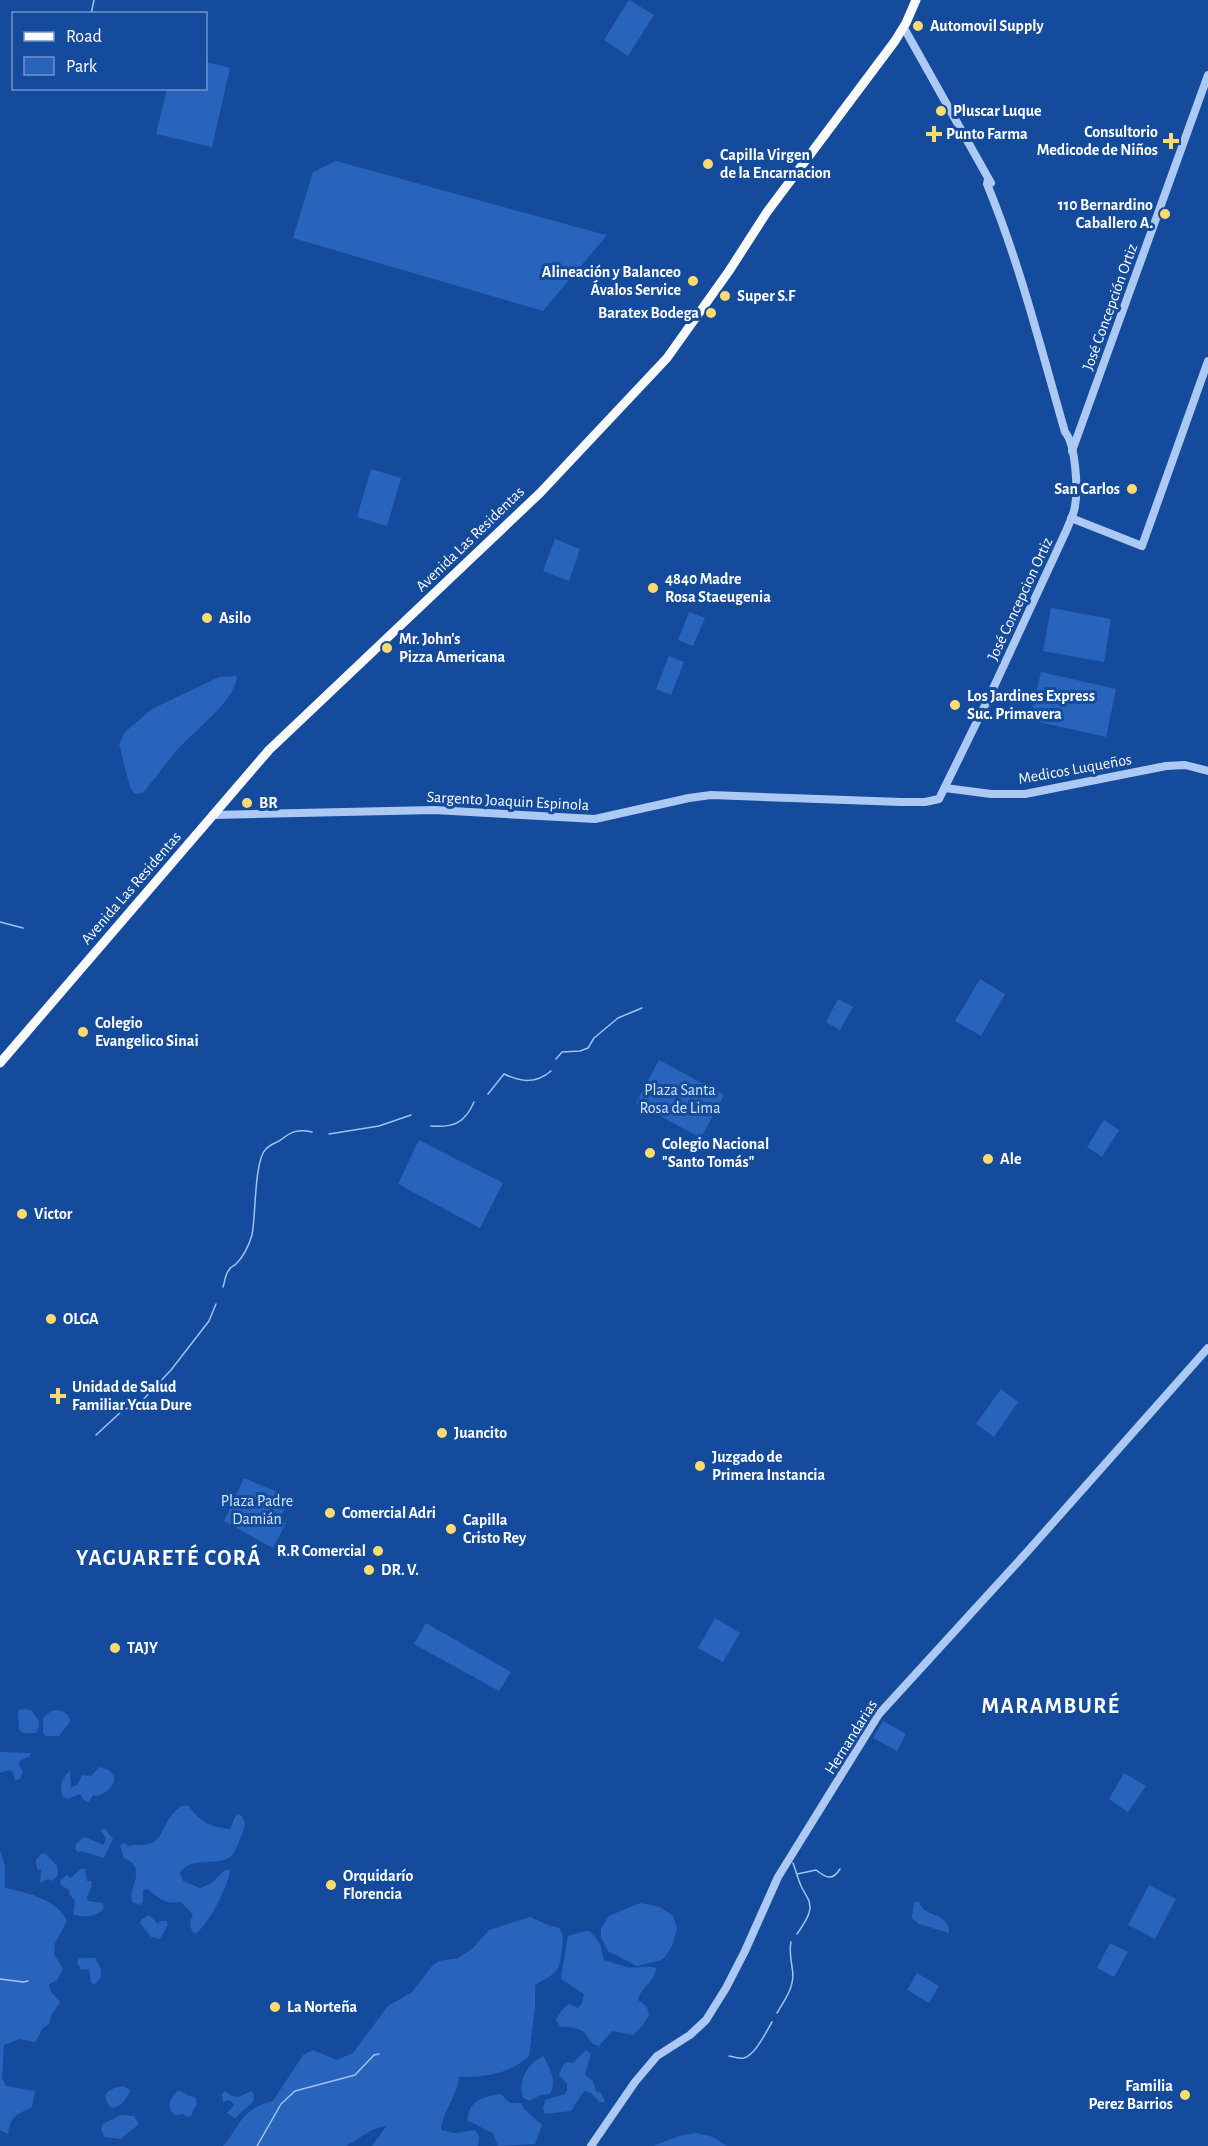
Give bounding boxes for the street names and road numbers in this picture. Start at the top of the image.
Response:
street label: José Concepción Ortiz [1080,241,1140,373]
street label: Avenida Las Residentas [413,483,527,595]
street label: José Concepcion Ortiz [985,535,1056,663]
street label: Medicos Luqueños [1017,751,1133,787]
street label: Sargento Joaquin Espinola [426,789,590,813]
street label: Avenida Las Residentas [78,828,184,947]
street label: Hernandarias [822,1697,880,1777]

